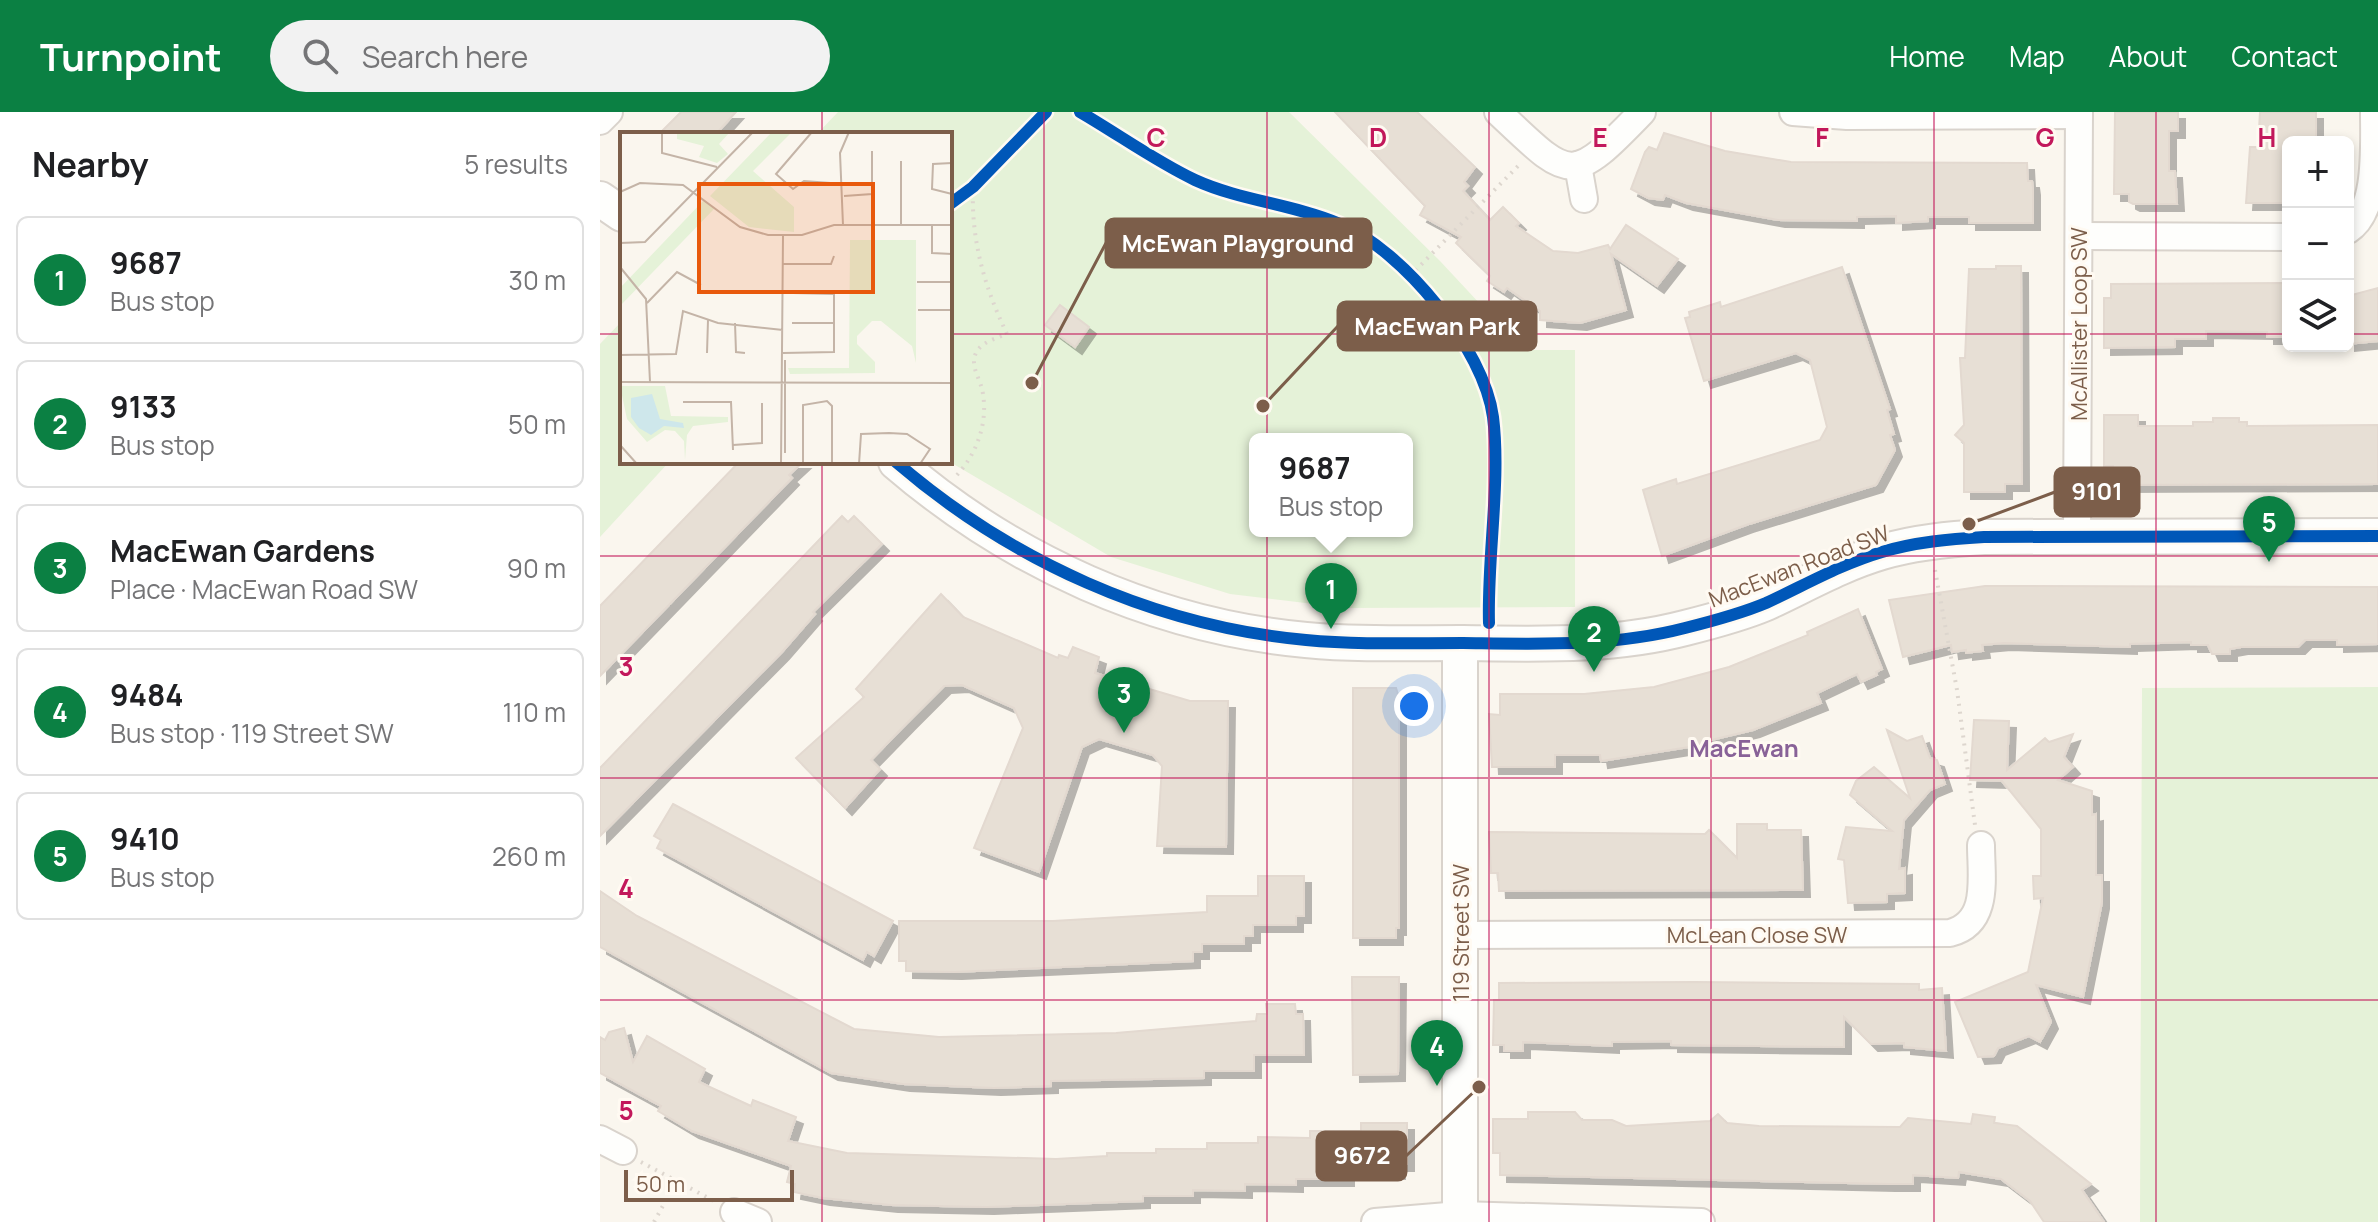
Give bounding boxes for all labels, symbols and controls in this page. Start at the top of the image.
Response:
search box [270,20,830,92]
text: Turnpoint [40,30,222,82]
icon: search [298,34,342,78]
text: Search here [362,36,528,77]
text: Home [1889,37,1965,75]
text: Map [2009,37,2065,75]
text: About [2109,37,2187,75]
text: Contact [2231,37,2338,75]
text: C [1146,119,1166,155]
text: D [1369,119,1387,155]
text: E [1592,119,1608,155]
text: F [1815,119,1829,155]
text: G [2035,119,2055,155]
text: H [2258,119,2276,155]
inset map [620,132,952,464]
map controls [2282,136,2354,352]
button: + [2282,136,2354,208]
text: Nearby [32,141,148,187]
text: 5 results [464,146,568,182]
button: − [2282,208,2354,280]
callout: McEwan Playground [1106,219,1371,267]
text: McEwan Playground [1122,226,1354,259]
street label: McAllister Loop SW [2064,227,2094,421]
text: 9687 [110,242,182,283]
text: 1 [54,262,66,298]
text: 30 m [509,262,566,298]
button: layers [2282,280,2354,352]
text: Bus stop [110,283,215,319]
callout: MacEwan Park [1338,302,1536,350]
text: MacEwan Park [1354,309,1521,342]
text: 9133 [110,386,177,427]
text: 2 [52,406,68,442]
text: 50 m [508,406,566,442]
text: Bus stop [110,427,215,463]
popup [1249,433,1413,537]
text: 9687 [1279,447,1350,488]
callout: 9101 [2055,468,2139,516]
text: 9101 [2071,474,2123,507]
text: Bus stop [1279,488,1383,524]
pin: 5 [2243,496,2295,562]
street label: MacEwan Road SW [1704,518,1894,614]
text: MacEwan Gardens [110,530,375,571]
text: 3 [52,550,68,586]
text: 90 m [507,550,566,586]
pin: 1 [1305,563,1357,629]
text: Place · MacEwan Road SW [110,571,418,607]
pin: 2 [1568,606,1620,672]
text: 3 [618,648,634,684]
pin: 3 [1098,667,1150,733]
text: 9484 [110,674,184,715]
your location [1394,686,1434,726]
text: 4 [52,694,68,730]
text: 110 m [503,694,566,730]
text: Bus stop · 119 Street SW [110,715,394,751]
district label: MacEwan [1689,731,1799,764]
text: 9410 [110,818,180,859]
text: 5 [52,838,68,874]
text: 260 m [492,838,566,874]
text: Bus stop [110,859,215,895]
street label: 119 Street SW [1446,864,1476,1002]
text: 4 [618,870,634,906]
street label: McLean Close SW [1667,920,1848,950]
pin: 4 [1411,1020,1463,1086]
text: 5 [618,1092,634,1128]
callout: 9672 [1317,1132,1406,1180]
text: 9672 [1334,1138,1390,1171]
scale bar [624,1166,794,1202]
text: 50 m [636,1169,685,1199]

